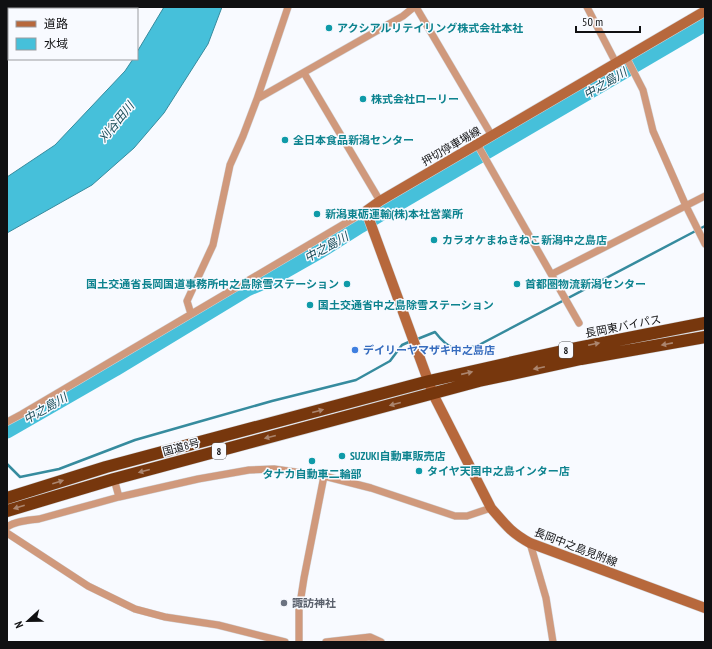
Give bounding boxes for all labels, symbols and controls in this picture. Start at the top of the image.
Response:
legend [8,8,138,60]
scale bar [576,8,640,34]
text: 50 m [582,14,603,29]
text: 道路 [44,16,68,31]
place label: アクシアルリテイリング株式会社本社 [337,21,523,35]
marker: アクシアルリテイリング株式会社本社 [324,23,334,33]
text: 水域 [44,36,68,51]
water label: 中之島川 [581,63,631,102]
place label: 株式会社ローリー [371,92,459,106]
marker: 株式会社ローリー [358,94,368,104]
water label: 刈谷田川 [95,97,138,145]
street label: 押切停車場線 [419,123,483,169]
place label: 全日本食品新潟センター [293,133,414,147]
marker: 全日本食品新潟センター [280,135,290,145]
place label: 新潟東砺運輸(株)本社営業所 [325,207,463,221]
marker: 新潟東砺運輸(株)本社営業所 [312,209,322,219]
water label: 中之島川 [301,228,352,265]
place label: カラオケまねきねこ新潟中之島店 [442,233,607,247]
marker: カラオケまねきねこ新潟中之島店 [429,235,439,245]
place label: 国土交通省長岡国道事務所中之島除雪ステーション [86,277,339,291]
place label: 首都圏物流新潟センター [525,277,646,291]
marker: 国土交通省長岡国道事務所中之島除雪ステーション [342,279,352,289]
marker: 首都圏物流新潟センター [512,279,522,289]
place label: 国土交通省中之島除雪ステーション [318,298,494,312]
marker: 国土交通省中之島除雪ステーション [305,300,315,310]
street label: 長岡東バイパス [584,312,662,340]
one-way arrow [587,341,600,347]
one-way arrow [661,341,673,347]
road number: 8 [559,342,573,358]
place label: デイリーヤマザキ中之島店 [363,343,495,357]
marker: デイリーヤマザキ中之島店 [350,345,360,355]
one-way arrow [533,365,545,371]
one-way arrow [460,369,473,375]
water label: 中之島川 [20,389,71,426]
one-way arrow [389,401,401,407]
one-way arrow [312,408,324,414]
street label: 国道8号 [161,435,201,459]
one-way arrow [263,435,276,441]
road number: 8 [212,443,226,459]
place label: SUZUKI自動車販売店 [350,449,445,463]
marker: SUZUKI自動車販売店 [337,451,347,461]
marker: タナカ自動車二輪部 [307,456,317,466]
place label: タイヤ天国中之島インター店 [427,464,570,478]
marker: タイヤ天国中之島インター店 [414,466,424,476]
place label: タナカ自動車二輪部 [263,467,362,481]
one-way arrow [138,468,150,474]
one-way arrow [52,479,64,485]
one-way arrow [13,504,25,510]
street label: 長岡中之島見附線 [532,525,620,569]
place label: 諏訪神社 [292,596,336,610]
marker: 諏訪神社 [279,598,289,608]
north arrow [8,601,48,641]
text: N [11,619,26,630]

